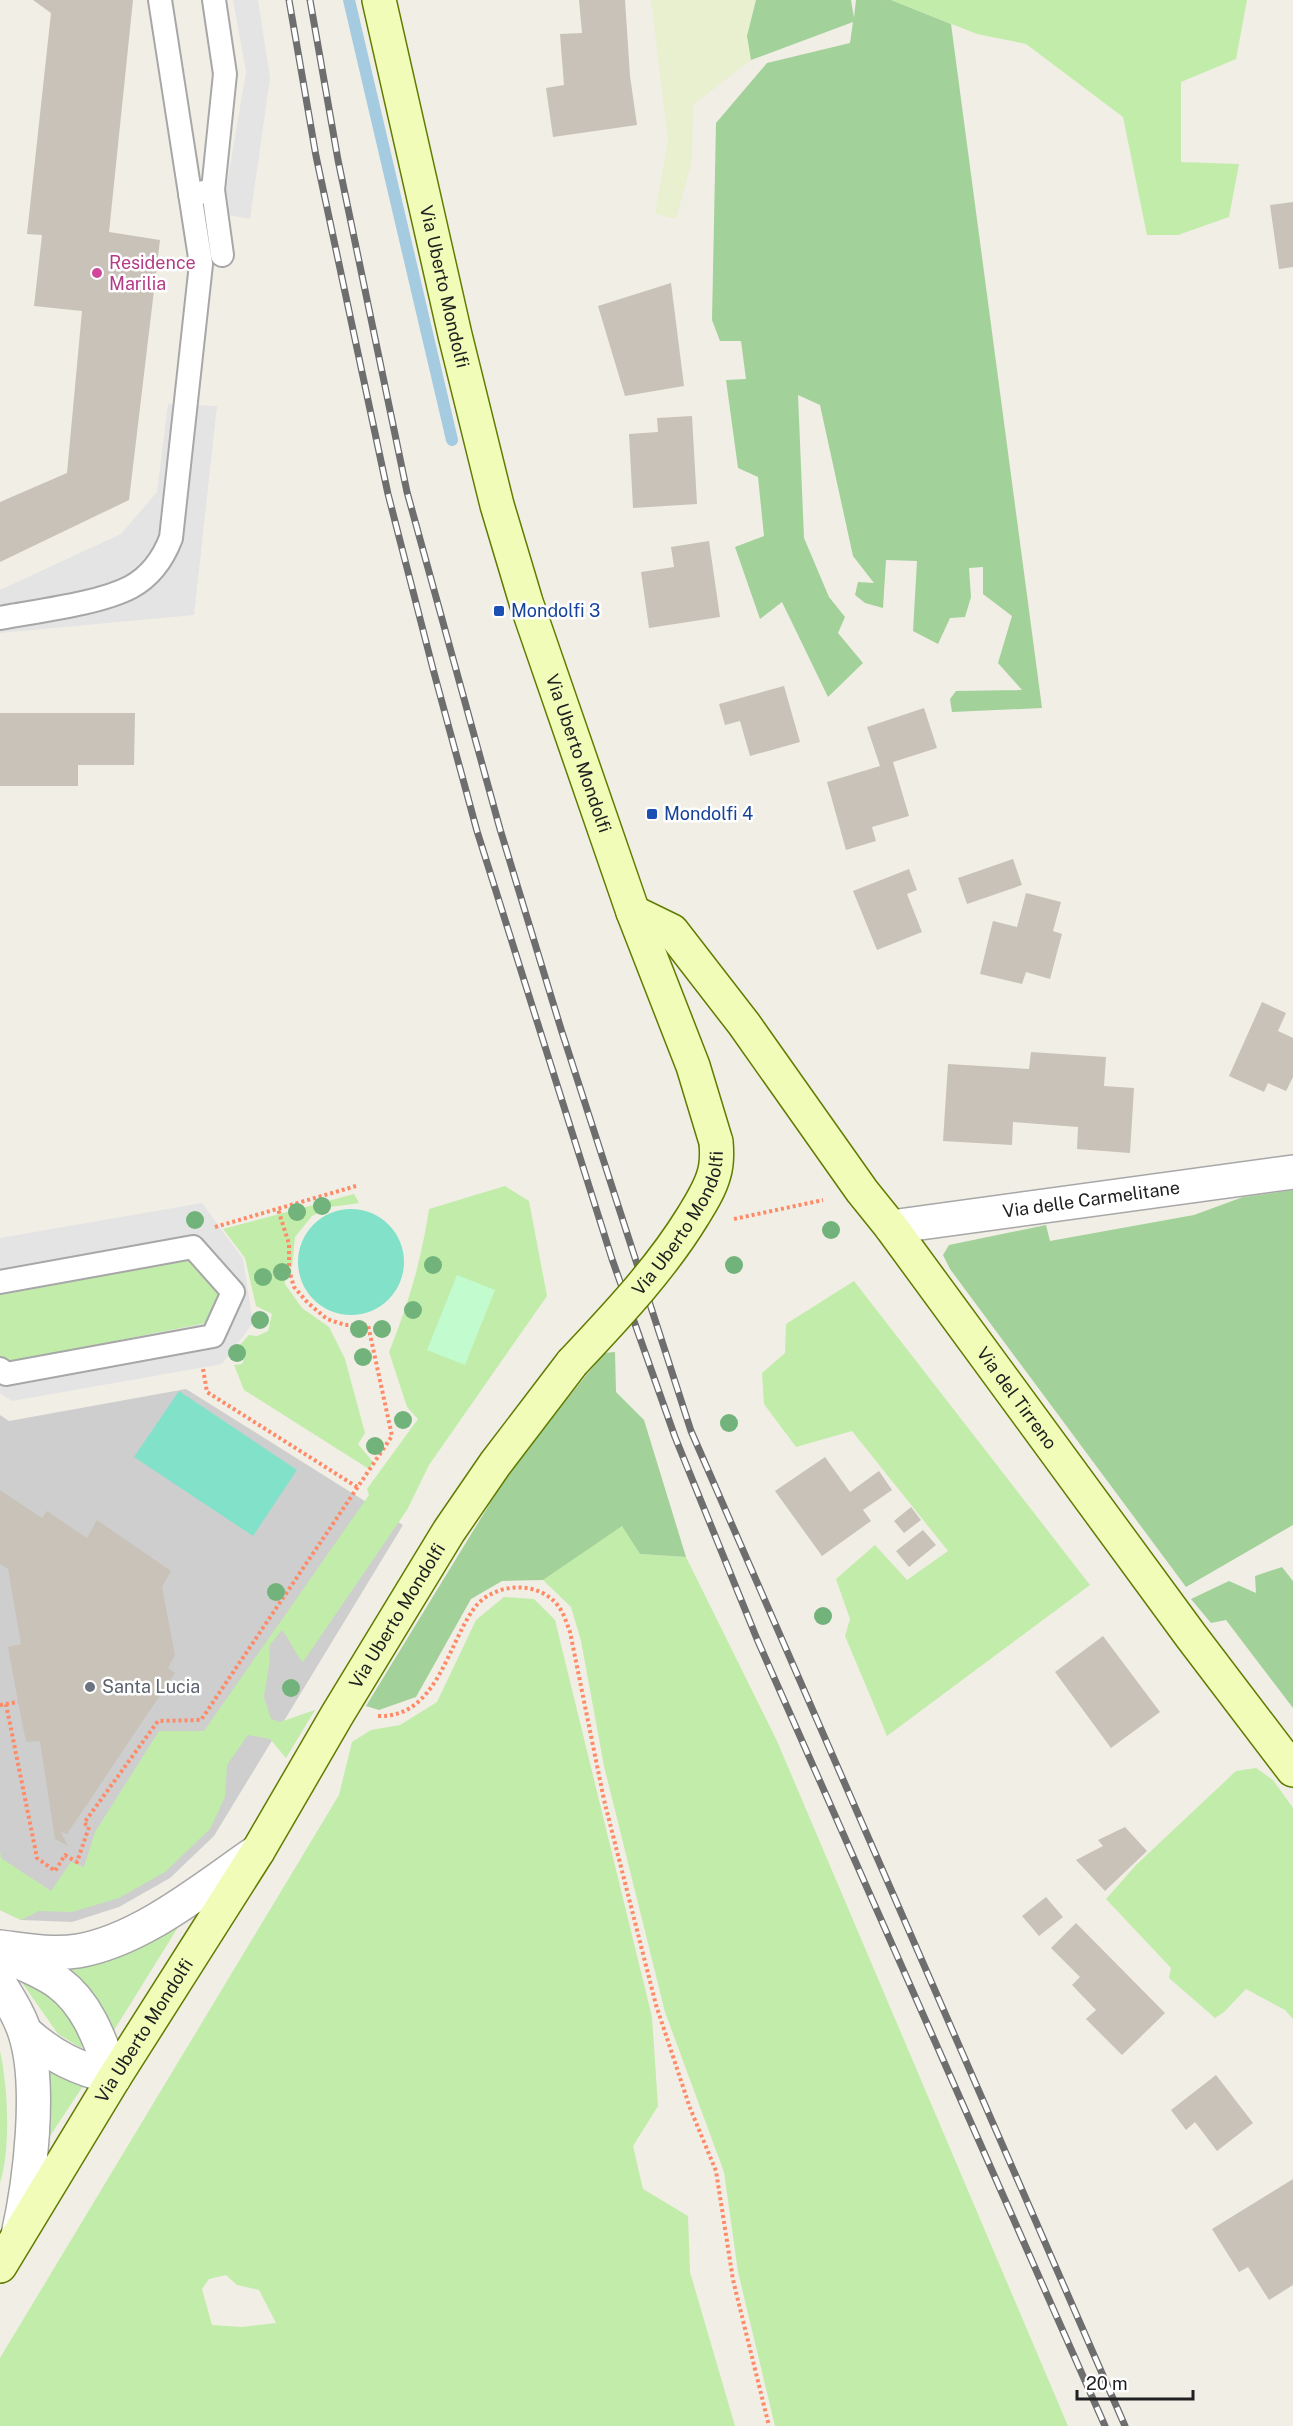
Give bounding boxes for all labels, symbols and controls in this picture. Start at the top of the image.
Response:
street label: Via Uberto Mondolfi [416,203,474,370]
place label: Residence Marilia [109,252,196,294]
marker: Residence Marilia [90,266,104,280]
place label: Mondolfi 3 [511,600,600,621]
marker: Mondolfi 3 [492,604,506,618]
street label: Via Uberto Mondolfi [542,671,616,835]
place label: Mondolfi 4 [664,803,753,824]
marker: Mondolfi 4 [645,807,659,821]
street label: Via Uberto Mondolfi [628,1151,727,1299]
street label: Via delle Carmelitane [1001,1177,1181,1222]
street label: Via del Tirreno [973,1343,1061,1453]
street label: Via Uberto Mondolfi [345,1539,449,1692]
place label: Santa Lucia [102,1676,200,1697]
marker: Santa Lucia [83,1680,97,1694]
street label: Via Uberto Mondolfi [91,1955,197,2106]
scale bar [1077,2363,1192,2401]
text: 20 m [1086,2373,1128,2394]

